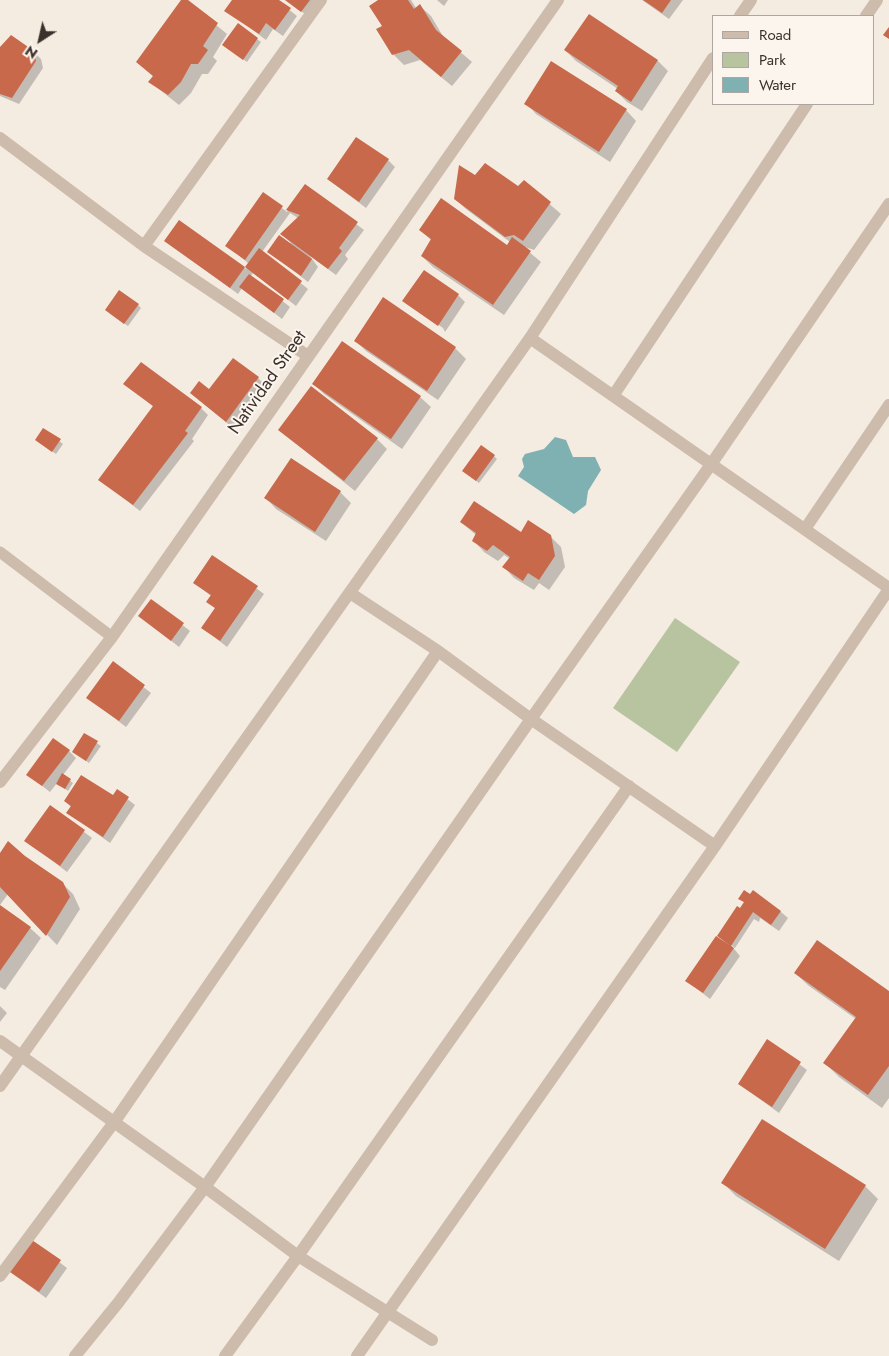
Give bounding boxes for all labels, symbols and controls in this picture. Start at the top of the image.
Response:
north arrow [15,15,65,65]
legend [712,15,874,105]
text: Road [759,24,791,46]
text: N [21,41,42,64]
text: Park [759,49,786,71]
text: Water [759,74,796,96]
street label: Natividad Street [224,327,312,439]

